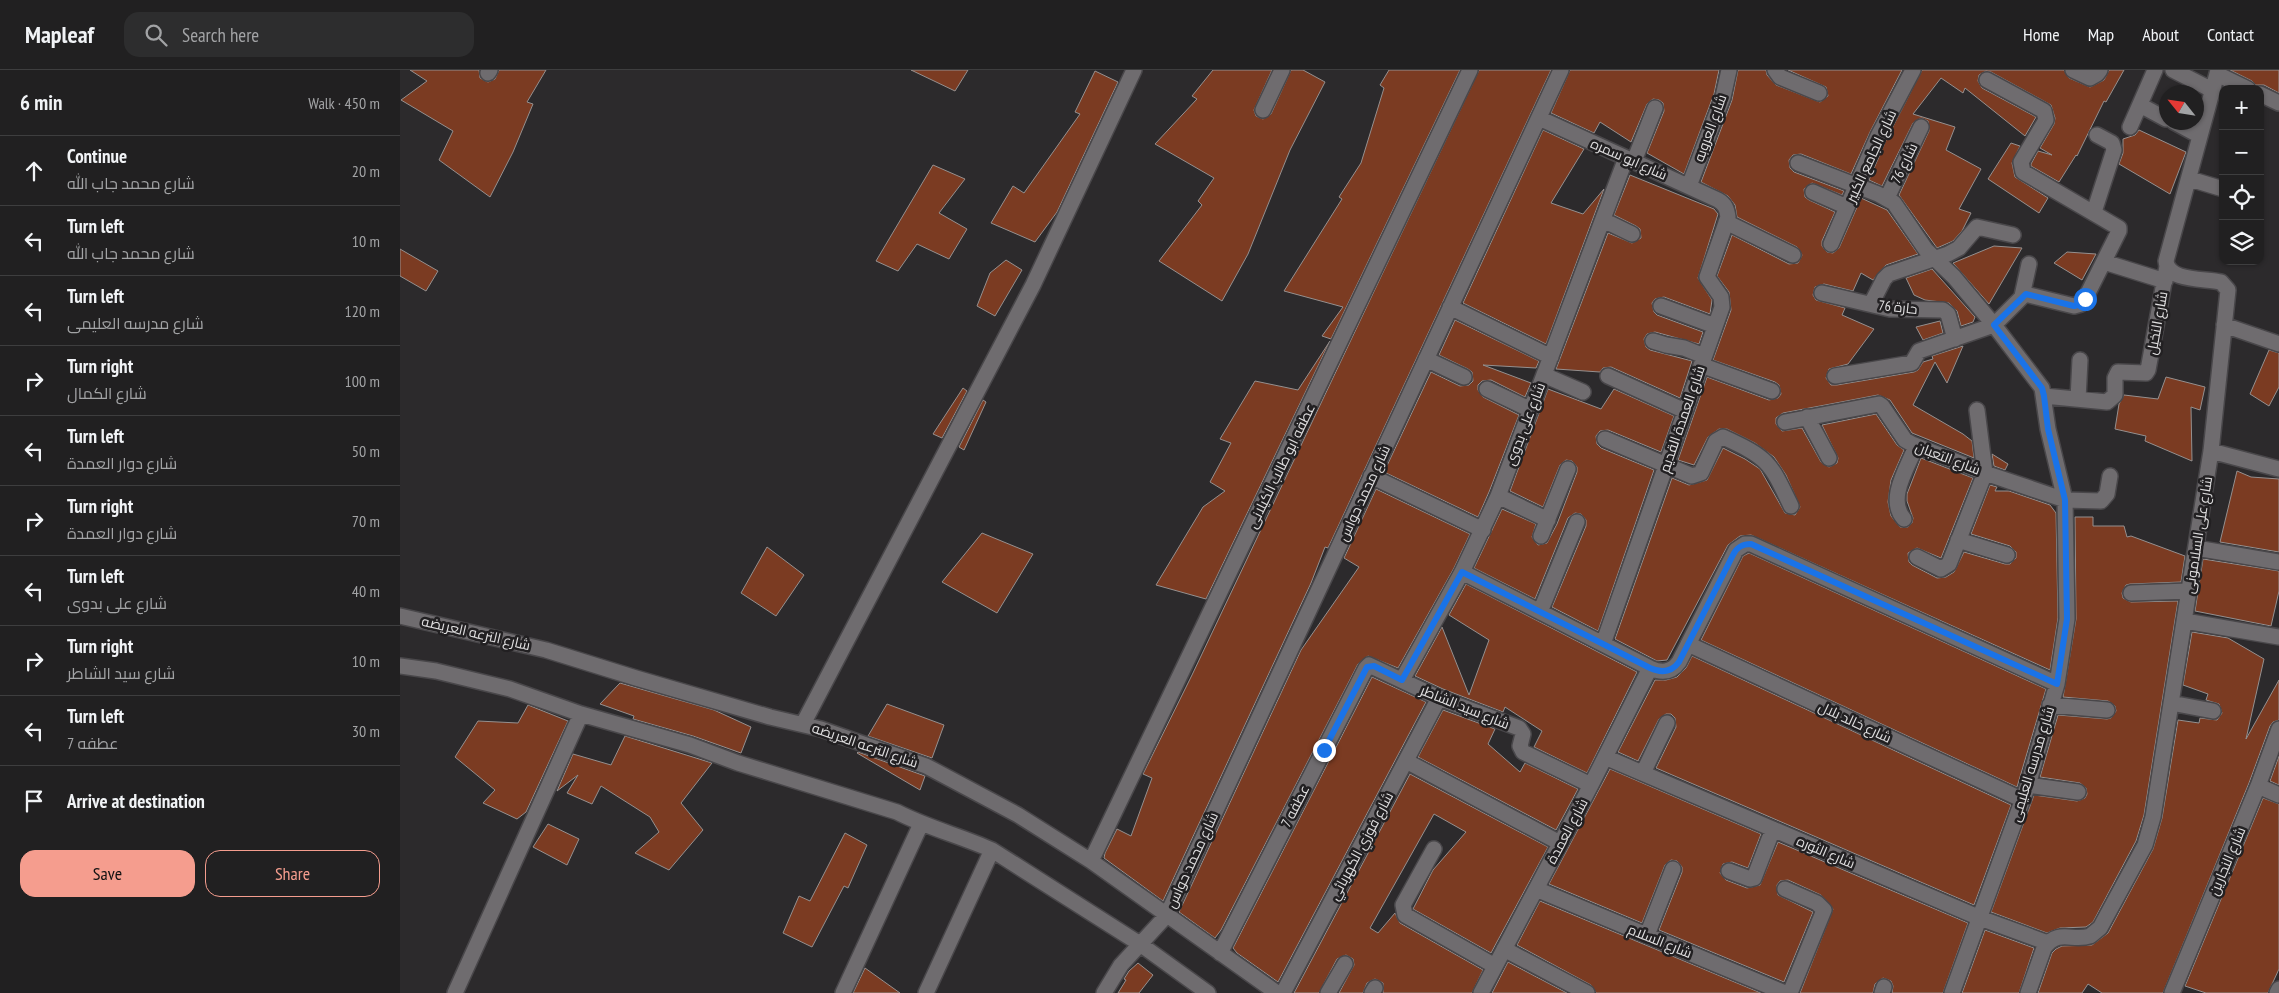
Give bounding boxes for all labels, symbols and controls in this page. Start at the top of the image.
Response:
search box [124,12,474,57]
text: Mapleaf [25,19,94,50]
icon: search [142,21,170,49]
text: Search here [182,23,259,47]
text: Home [2023,23,2060,46]
text: Map [2088,23,2114,46]
text: About [2142,23,2179,46]
text: Contact [2207,23,2254,46]
north arrow [2159,85,2204,130]
map controls [2219,85,2264,265]
button: + [2219,85,2264,130]
text: 6 min [20,89,62,116]
street label: شارع العروبه [1690,92,1730,164]
text: Walk · 450 m [308,93,380,113]
street label: شارع الجامع الكبير [1841,107,1900,206]
button: − [2219,130,2264,175]
street label: شارع ابو سمره [1588,134,1670,184]
street label: شارع 76 [1887,140,1921,186]
text: Continue [67,144,127,168]
icon: ahead [20,157,48,185]
text: 20 m [352,161,380,181]
text: شارع محمد جاب الله [67,173,195,193]
button: locate [2219,175,2264,220]
text: Turn left [67,214,124,238]
button: layers [2219,220,2264,265]
icon: left [20,227,48,255]
text: 10 m [352,231,380,251]
text: شارع محمد جاب الله [67,243,195,263]
text: Turn left [67,284,124,308]
route start [2074,288,2097,311]
street label: شارع النخيل [2143,290,2171,356]
street label: حارة 76 [1877,296,1919,318]
icon: left [20,297,48,325]
text: 120 m [345,301,380,321]
text: شارع مدرسه العليمى [67,313,204,333]
text: Turn right [67,354,133,378]
street label: شارع العمدة القديم [1655,363,1710,475]
icon: right [20,367,48,395]
text: 100 m [345,371,380,391]
street label: شارع على بدوى [1501,380,1549,468]
text: شارع الكمال [67,383,147,403]
street label: عطفه ابو طالب الكيلانى [1243,401,1319,531]
text: Turn left [67,424,124,448]
icon: left [20,437,48,465]
street label: شارع التعبان [1913,437,1983,479]
text: 50 m [352,441,380,461]
street label: شارع محمد حواس [1334,442,1394,544]
text: شارع دوار العمدة [67,453,177,473]
street label: شارع على السلامونى [2180,475,2216,595]
text: Turn right [67,494,133,518]
icon: right [20,507,48,535]
text: 70 m [352,511,380,531]
text: شارع دوار العمدة [67,523,177,543]
text: Turn left [67,564,124,588]
icon: left [20,577,48,605]
text: 40 m [352,581,380,601]
text: شارع على بدوى [67,593,167,613]
street label: شارع الترعه العريضه [420,612,532,654]
text: Turn right [67,634,133,658]
icon: right [20,647,48,675]
text: 10 m [352,651,380,671]
text: شارع سيد الشاطر [67,663,175,683]
street label: شارع سيد الشاطر [1417,681,1512,733]
street label: شارع خالد بلال [1816,697,1894,747]
text: Turn left [67,704,124,728]
street label: شارع مدرسه العليمى [2006,704,2058,824]
icon: left [20,717,48,745]
street label: شارع الترعه العريضه [810,718,920,772]
text: 30 m [352,721,380,741]
text: عطفه 7 [67,733,119,753]
route end [1313,739,1336,762]
street label: عطفه 7 [1277,782,1313,830]
icon: arrive [20,787,48,815]
text: Arrive at destination [67,789,205,813]
street label: شارع فوزي الكهربائي [1325,789,1400,905]
street label: شارع العمدة [1542,795,1592,867]
street label: شارع محمد حواس [1162,809,1222,911]
street label: شارع النجارين [2205,824,2249,898]
street label: شارع الثوره [1794,832,1858,872]
button: Save [20,850,195,897]
button: Share [205,850,380,897]
street label: شارع السلام [1625,920,1695,963]

